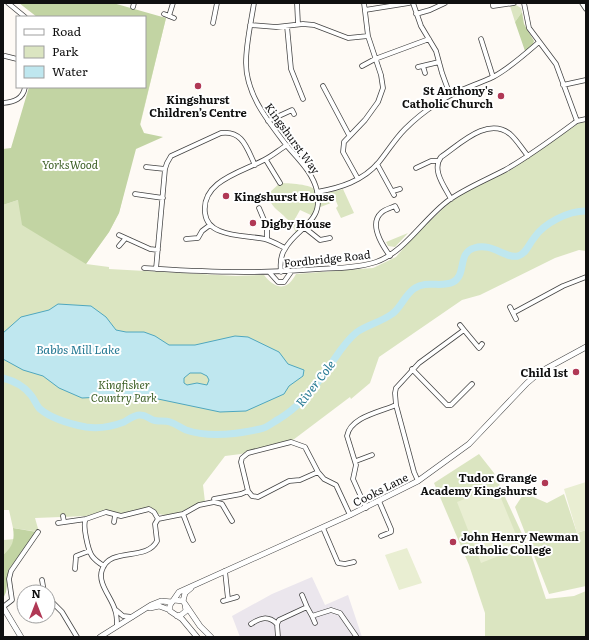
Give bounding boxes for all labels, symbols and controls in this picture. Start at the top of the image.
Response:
legend [16,16,146,88]
text: Road [52,22,82,40]
text: Park [52,42,79,60]
text: Water [52,62,88,80]
marker: Kingshurst Children’s Centre [193,81,203,91]
place label: St Anthony's Catholic Church [402,82,493,111]
place label: Kingshurst Children’s Centre [149,91,247,120]
marker: St Anthony's Catholic Church [496,91,506,101]
street label: Kingshurst Way [262,99,325,177]
park label: YorksWood [42,156,99,172]
place label: Kingshurst House [234,188,335,204]
marker: Kingshurst House [221,191,231,201]
place label: Digby House [261,215,331,231]
marker: Digby House [248,218,258,228]
street label: Fordbridge Road [283,245,371,271]
water label: Babbs Mill Lake [36,340,120,358]
water label: River Cole [291,356,339,410]
place label: Child 1st [520,364,568,380]
marker: Child 1st [571,367,581,377]
park label: Kingfisher Country Park [91,376,157,405]
street label: Cooks Lane [350,468,411,510]
place label: Tudor Grange Academy Kingshurst [421,469,537,498]
marker: Tudor Grange Academy Kingshurst [540,478,550,488]
place label: John Henry Newman Catholic College [461,528,579,557]
marker: John Henry Newman Catholic College [448,537,458,547]
north arrow [16,584,56,624]
text: N [31,585,41,601]

